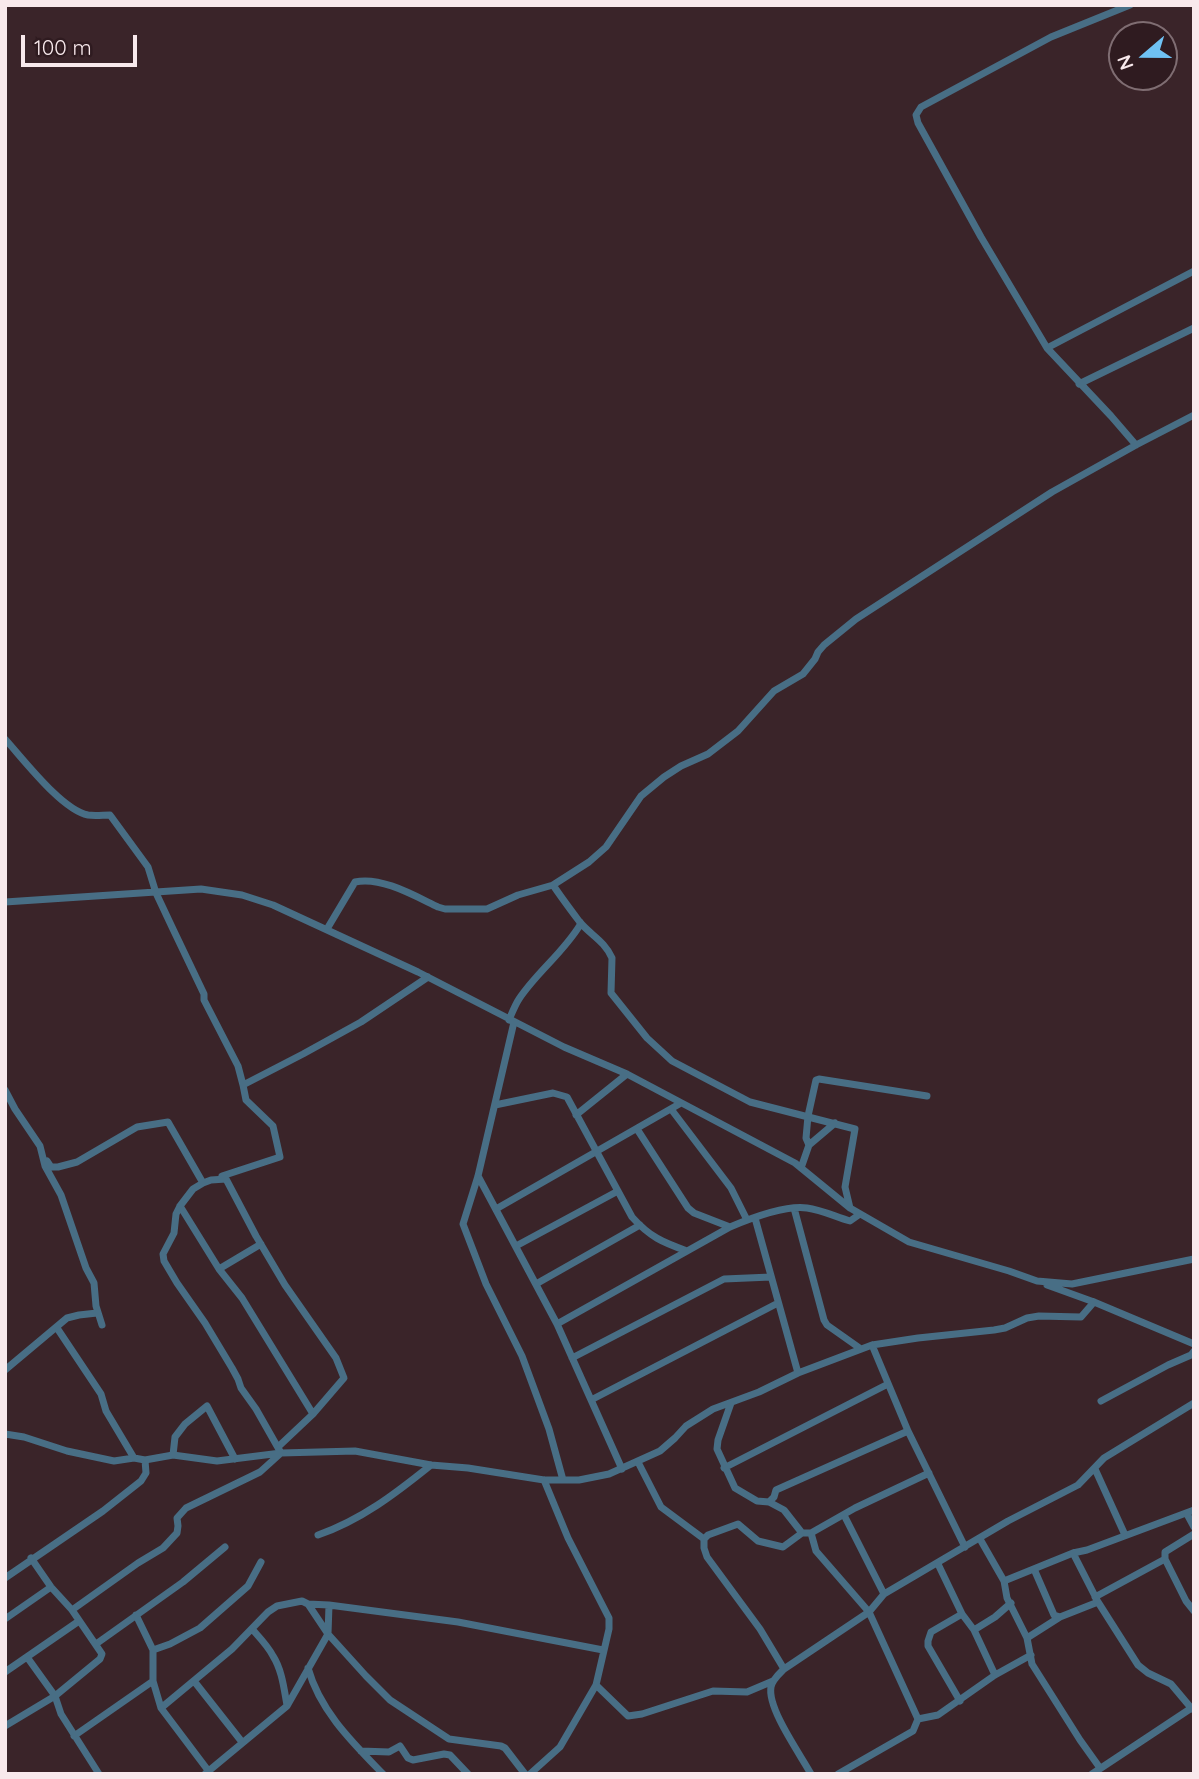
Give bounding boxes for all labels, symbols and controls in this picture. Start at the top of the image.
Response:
scale bar [24,21,140,65]
north arrow [1108,21,1178,91]
text: 100 m [34,34,92,60]
text: N [1111,52,1139,73]

